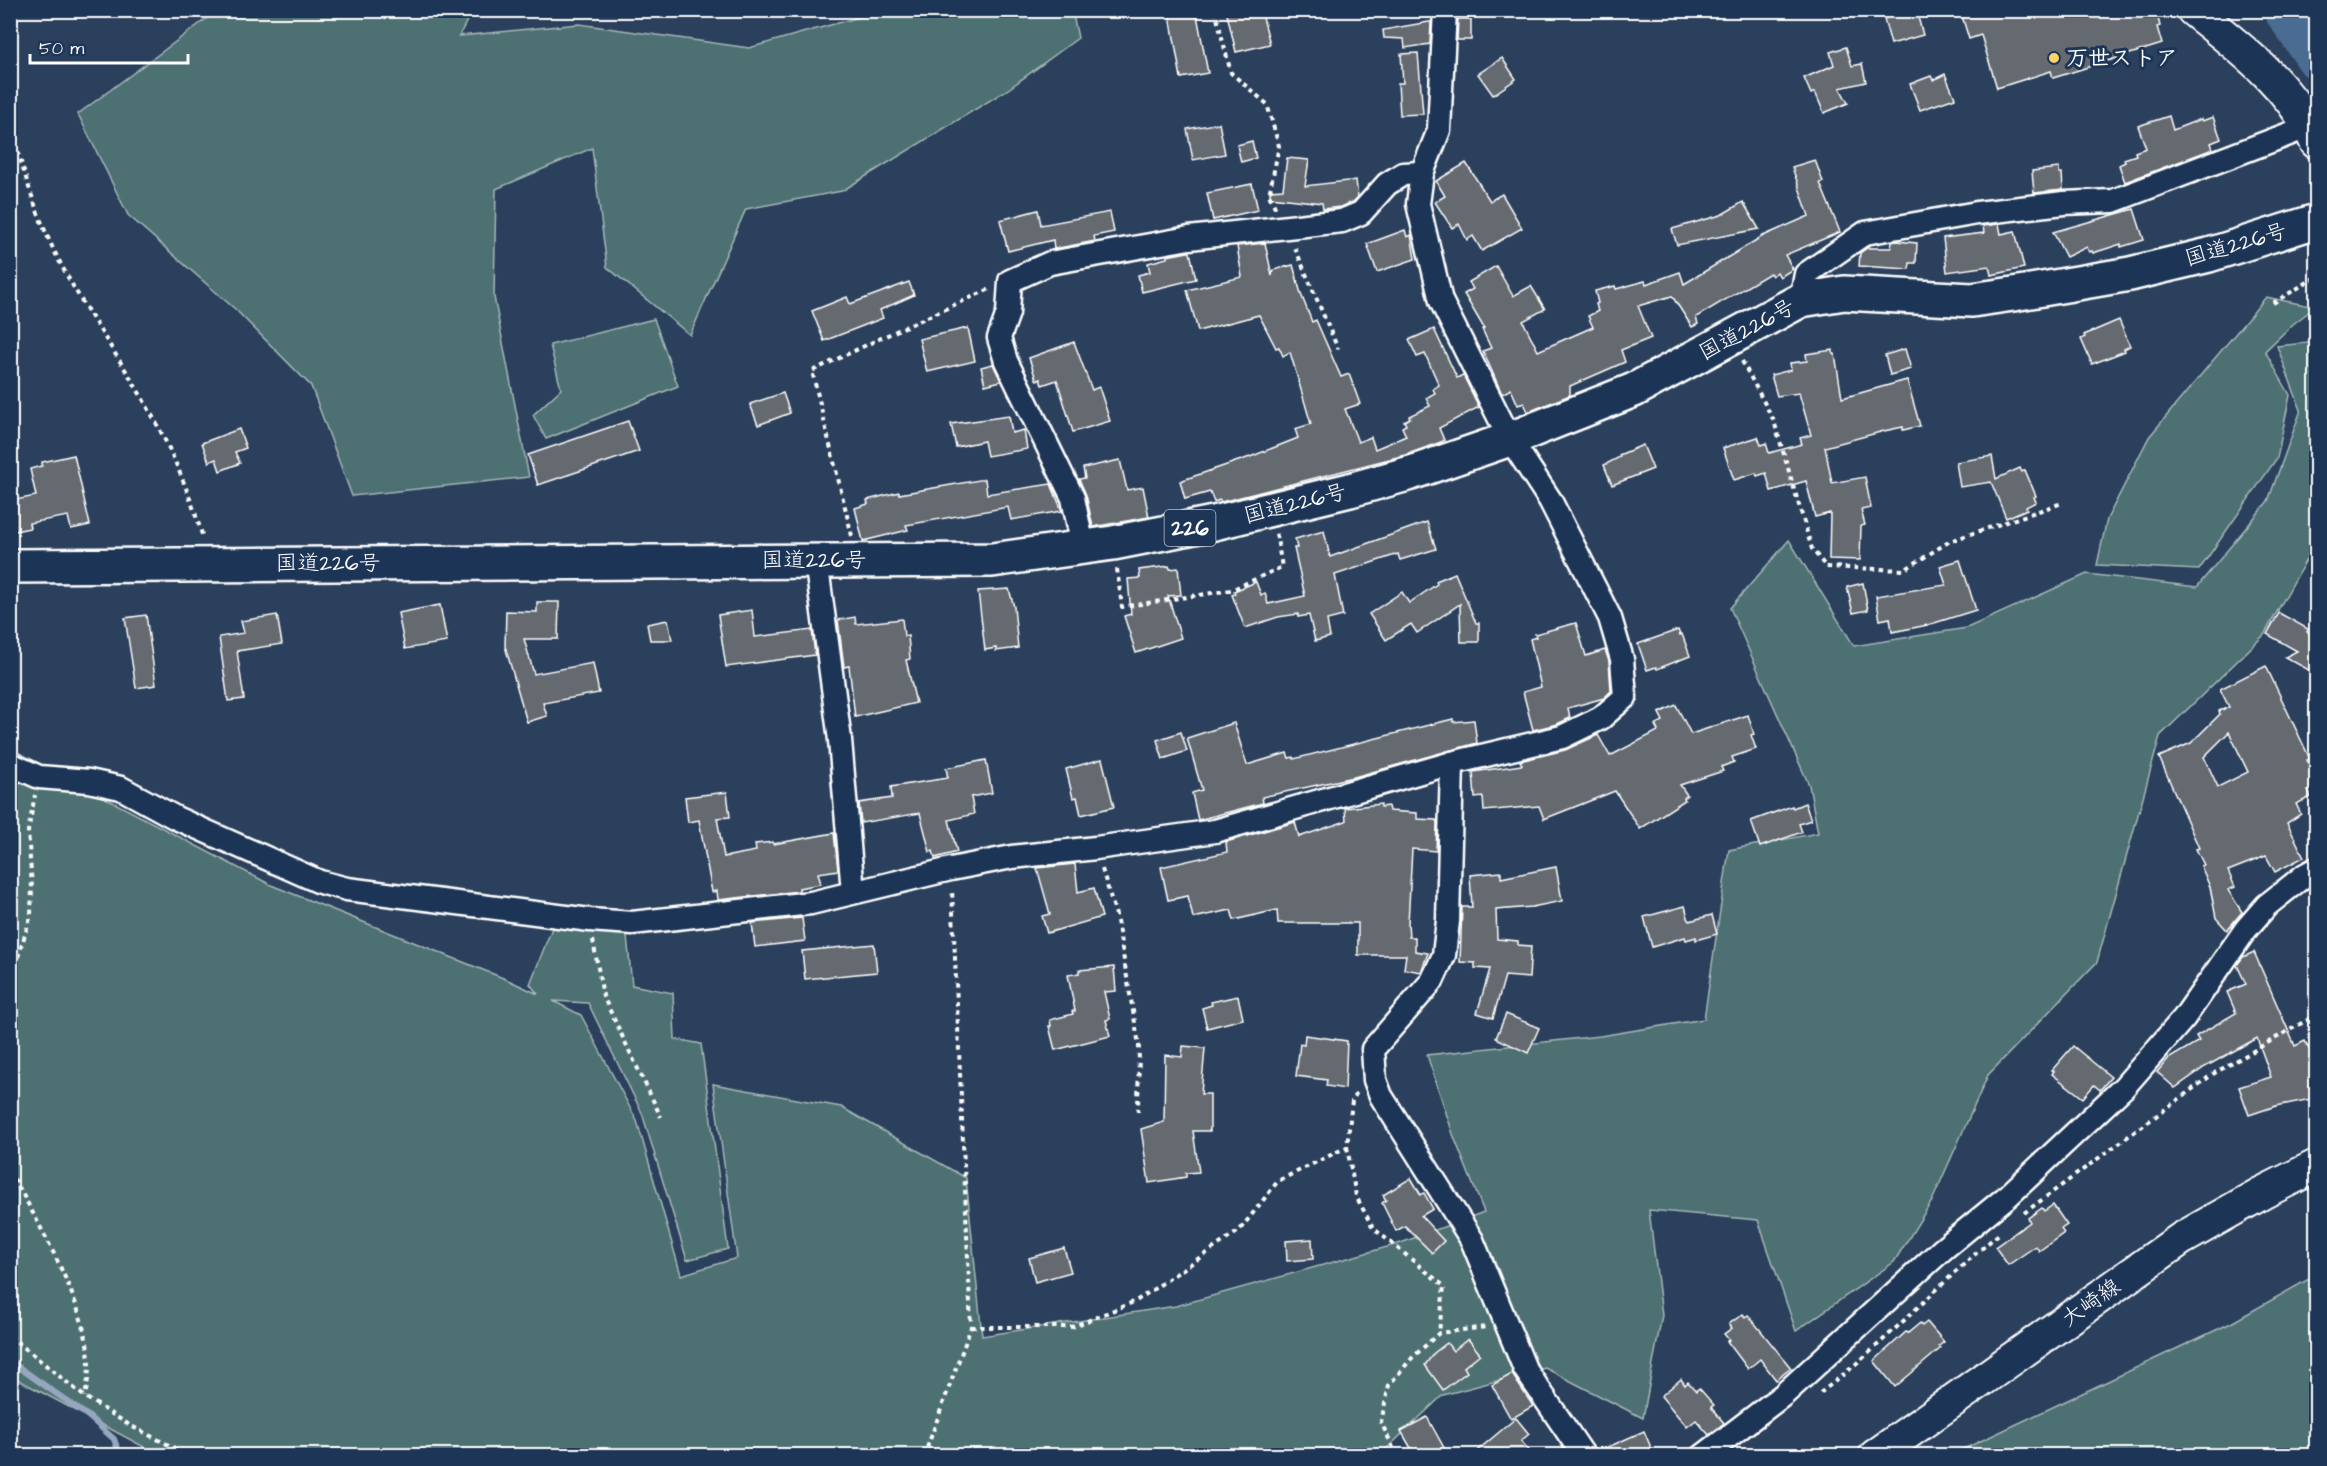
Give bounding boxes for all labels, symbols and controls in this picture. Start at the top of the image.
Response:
scale bar [30,27,188,65]
text: 50 m [39,36,84,61]
place label: 万世ストア [2066,43,2178,74]
marker: 万世ストア [2047,51,2061,65]
street label: 国道226号 [2181,216,2291,274]
street label: 国道226号 [1693,292,1801,368]
street label: 国道226号 [1240,476,1350,532]
road number: 226 [1164,510,1216,546]
street label: 国道226号 [762,545,866,576]
street label: 国道226号 [276,548,380,579]
street label: 大崎線 [2055,1271,2127,1335]

